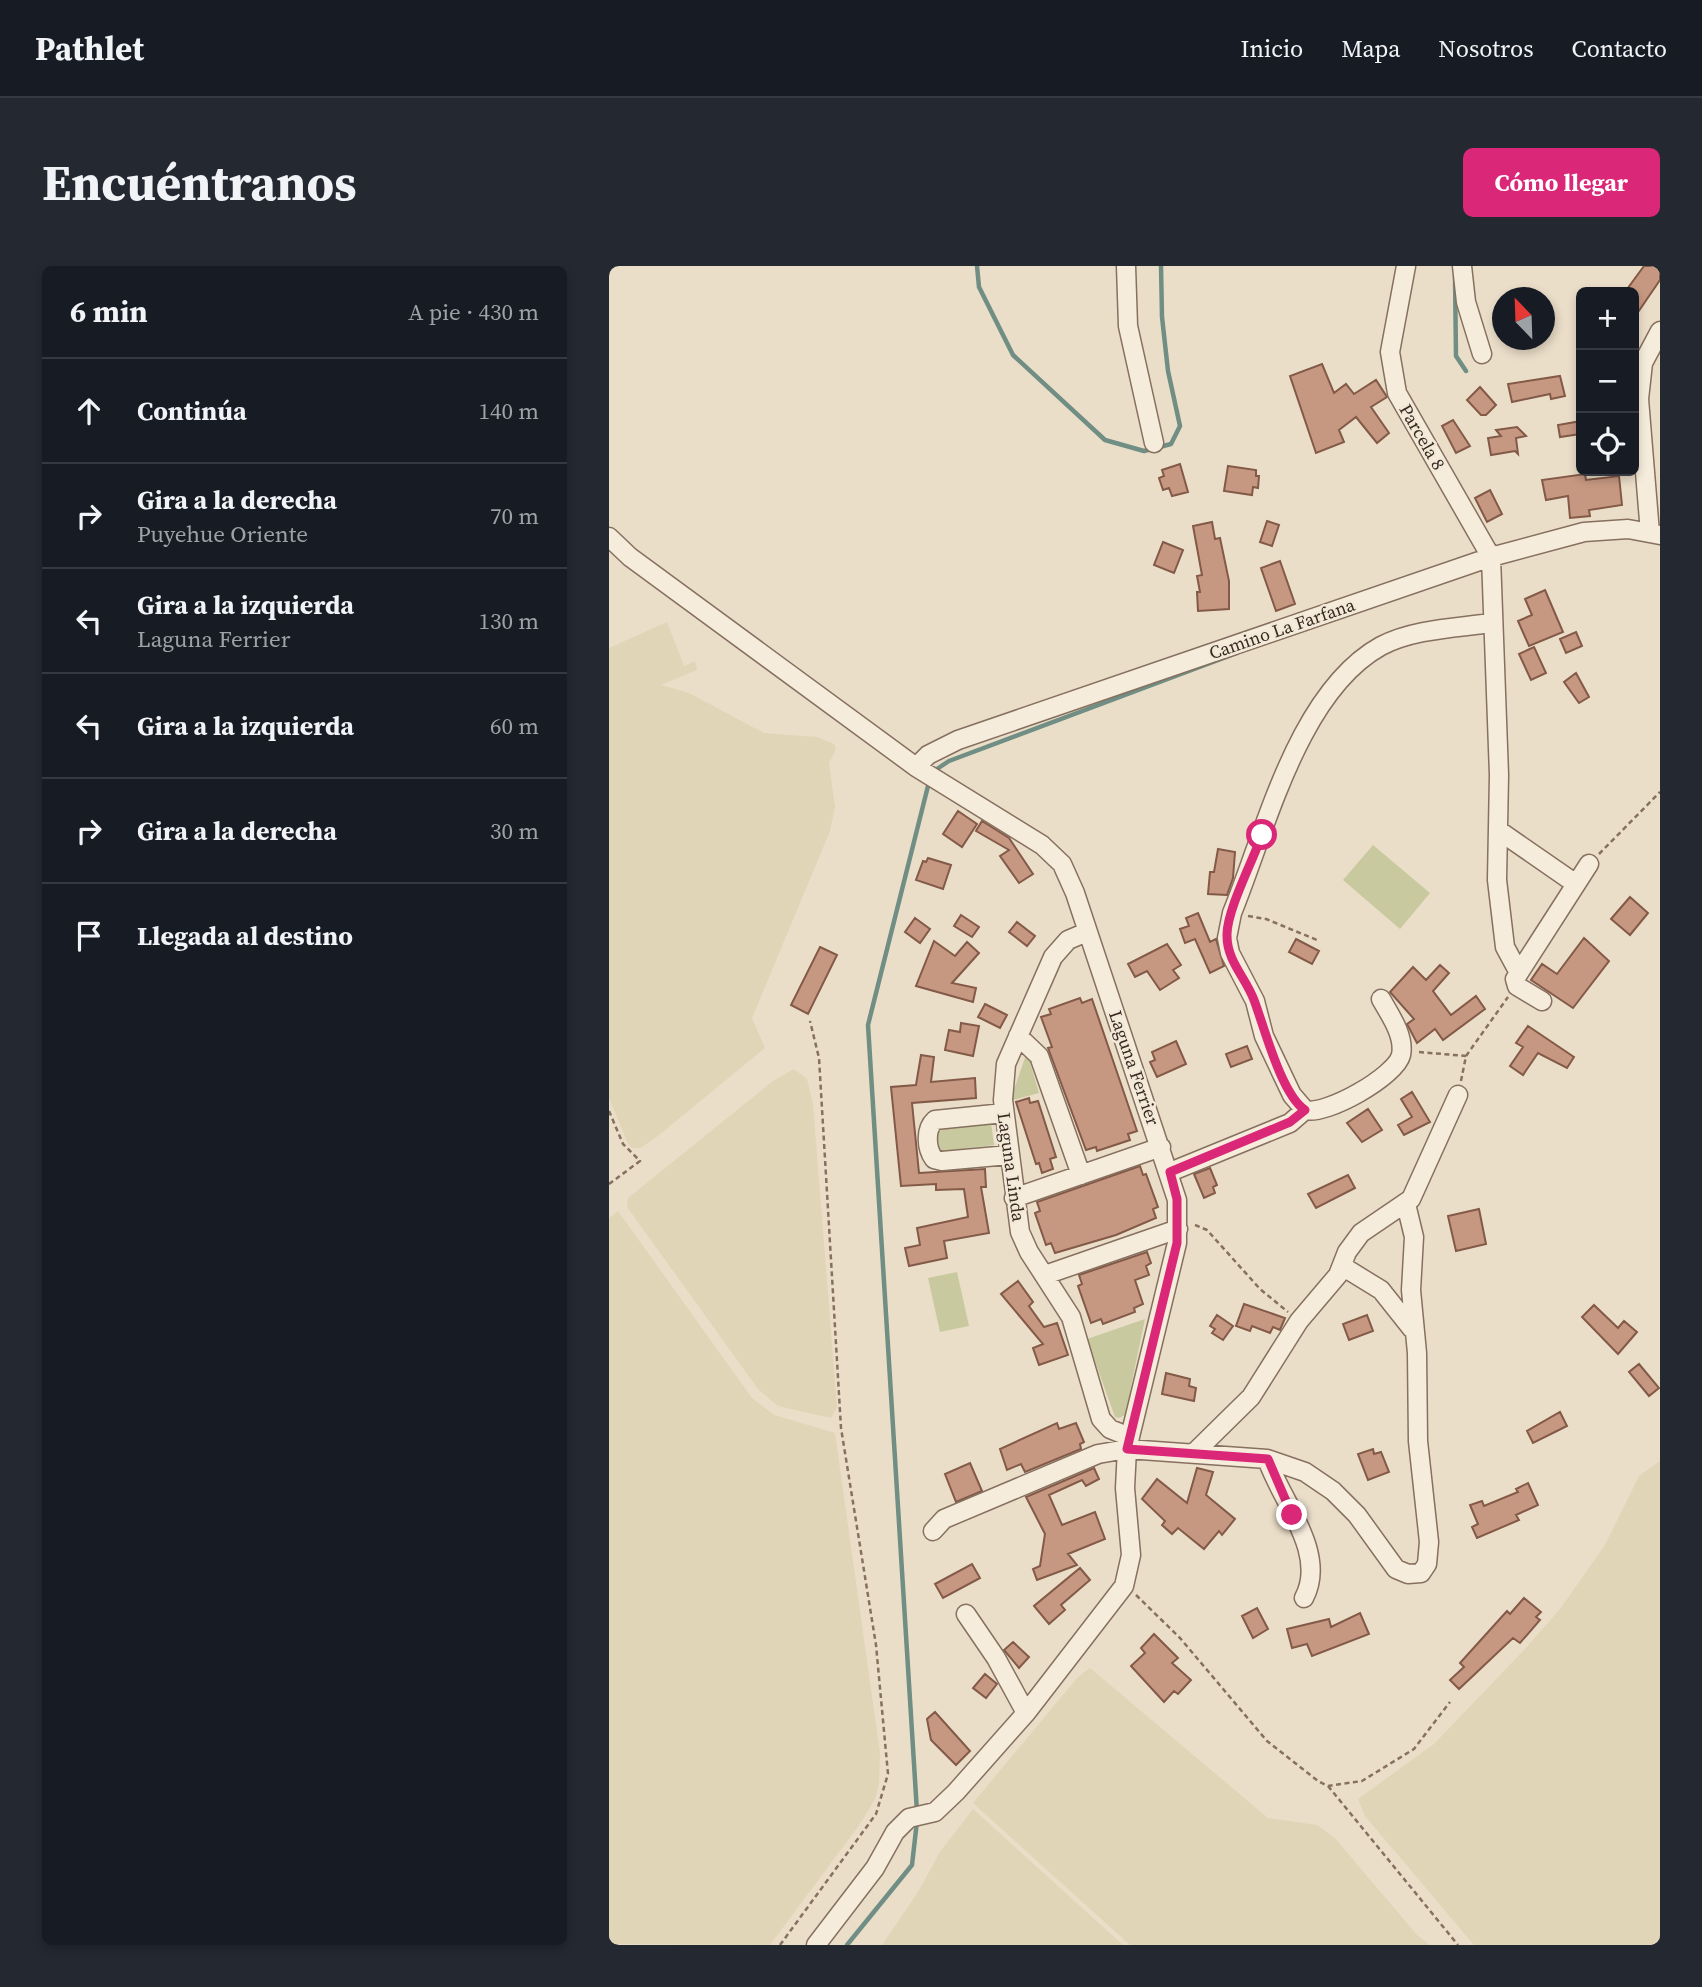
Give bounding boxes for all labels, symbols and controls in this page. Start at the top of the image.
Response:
text: Pathlet [35,26,144,71]
text: Inicio [1241,32,1303,65]
text: Mapa [1341,32,1400,65]
text: Nosotros [1438,32,1534,65]
text: Contacto [1572,32,1667,65]
button: Cómo llegar [1463,148,1660,217]
text: Encuéntranos [42,149,356,216]
north arrow [1492,287,1555,350]
map controls [1576,287,1639,476]
button: + [1576,287,1639,350]
text: 6 min [70,291,148,332]
text: A pie · 430 m [408,296,539,328]
button: − [1576,350,1639,413]
icon: ahead [70,392,108,430]
text: Continúa [137,393,247,429]
text: 140 m [478,395,539,427]
street label: Parcela 8 [1393,399,1451,474]
button: locate [1576,413,1639,476]
text: Gira a la derecha [137,482,337,518]
icon: right [70,497,108,535]
text: 70 m [490,500,539,532]
text: Puyehue Oriente [137,518,308,550]
text: Gira a la izquierda [137,587,354,623]
street label: Camino La Farfana [1205,592,1359,665]
icon: left [70,602,108,640]
text: 130 m [478,605,539,637]
text: Laguna Ferrier [137,623,290,655]
icon: left [70,707,108,745]
text: Gira a la izquierda [137,708,354,744]
text: 60 m [490,710,539,742]
icon: right [70,812,108,850]
text: Gira a la derecha [137,813,337,849]
text: 30 m [490,815,539,847]
route start [1246,819,1277,850]
icon: arrive [70,917,108,955]
text: Llegada al destino [137,918,353,954]
street label: Laguna Ferrier [1103,1007,1166,1129]
street label: Laguna Linda [991,1111,1032,1224]
route end [1276,1499,1307,1530]

